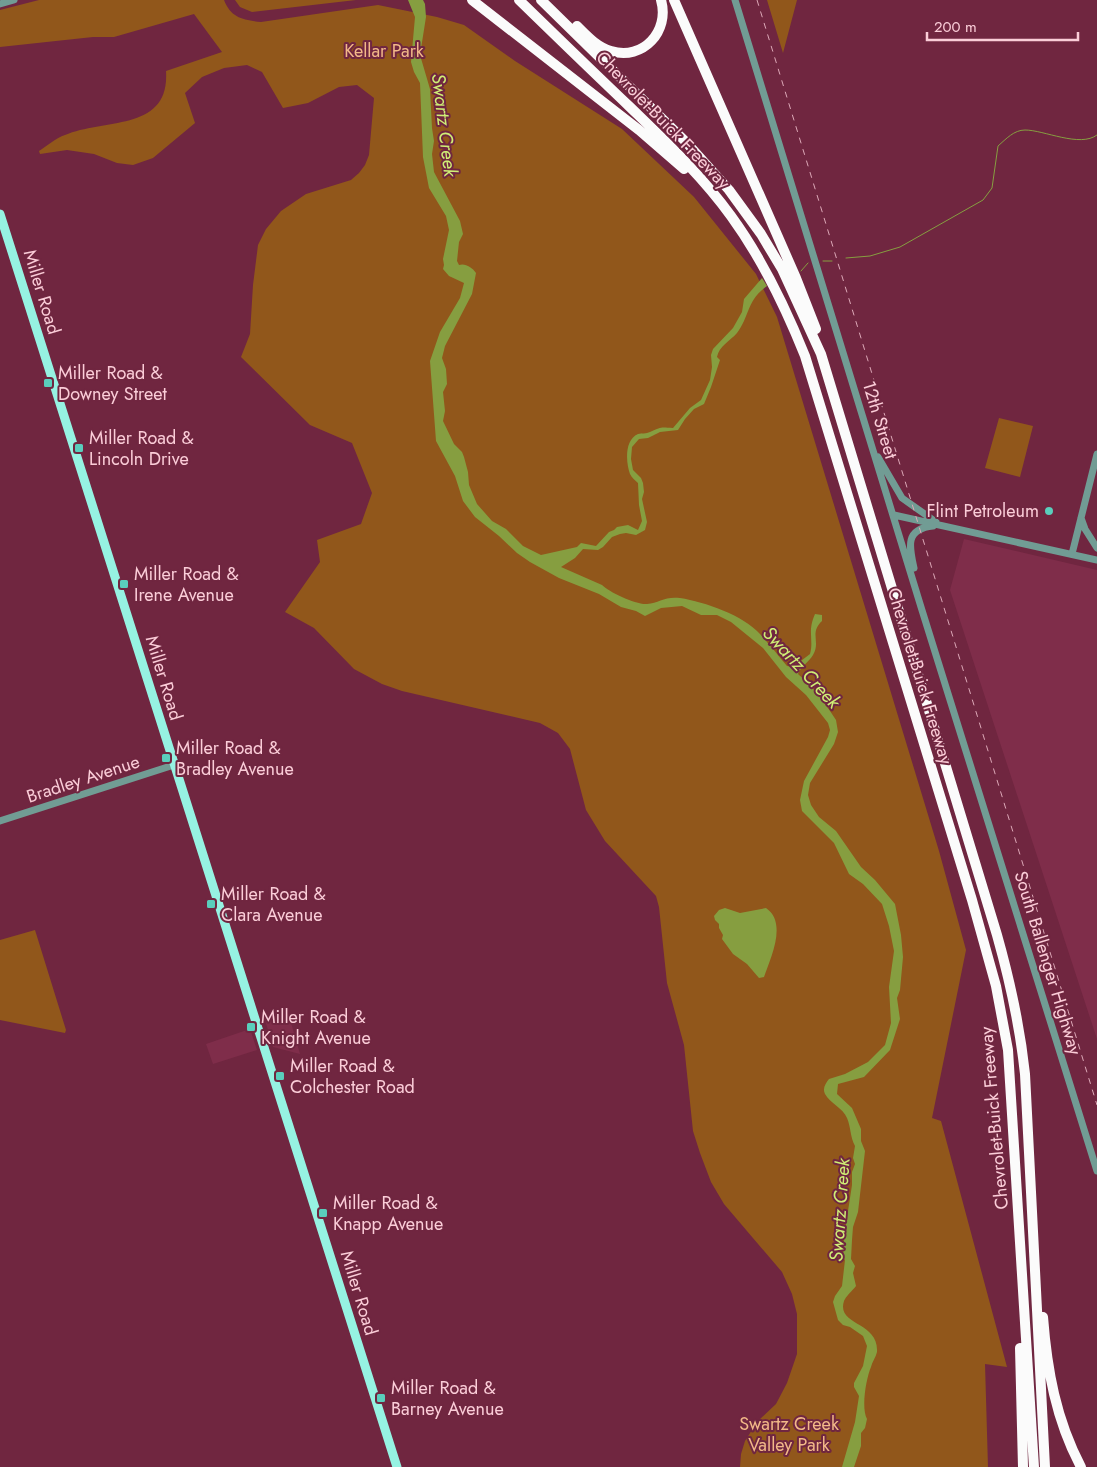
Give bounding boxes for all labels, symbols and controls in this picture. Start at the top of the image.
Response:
scale bar [927,10,1078,42]
text: 200 m [934,16,977,38]
park label: Kellar Park [344,38,424,64]
street label: Chevrolet-Buick Freeway [590,45,736,195]
water label: Swartz Creek [425,72,464,179]
street label: Miller Road [17,246,67,338]
place label: Miller Road & Downey Street [58,360,167,407]
marker: Miller Road & Downey Street [42,377,54,389]
street label: 12th Street [856,378,904,463]
place label: Miller Road & Lincoln Drive [89,425,194,472]
marker: Miller Road & Lincoln Drive [73,442,85,454]
place label: Flint Petroleum [926,498,1039,524]
marker: Flint Petroleum [1043,505,1055,517]
place label: Miller Road & Irene Avenue [134,561,239,608]
marker: Miller Road & Irene Avenue [118,578,130,590]
street label: Chevrolet-Buick Freeway [881,584,959,768]
water label: Swartz Creek [756,620,848,715]
street label: Miller Road [139,632,189,724]
place label: Miller Road & Bradley Avenue [176,735,294,782]
street label: Bradley Avenue [23,748,143,810]
marker: Miller Road & Bradley Avenue [160,752,172,764]
street label: South Ballenger Highway [1008,868,1088,1058]
place label: Miller Road & Clara Avenue [221,881,326,928]
marker: Miller Road & Clara Avenue [205,898,217,910]
place label: Miller Road & Knight Avenue [261,1004,371,1051]
marker: Miller Road & Knight Avenue [245,1021,257,1033]
street label: Chevrolet-Buick Freeway [973,1025,1015,1211]
place label: Miller Road & Colchester Road [290,1053,415,1100]
marker: Miller Road & Colchester Road [274,1070,286,1082]
water label: Swartz Creek [822,1156,857,1263]
place label: Miller Road & Knapp Avenue [333,1190,443,1237]
marker: Miller Road & Knapp Avenue [317,1207,329,1219]
street label: Miller Road [334,1247,384,1339]
place label: Miller Road & Barney Avenue [391,1375,504,1422]
marker: Miller Road & Barney Avenue [375,1392,387,1404]
park label: Swartz Creek Valley Park [739,1411,839,1458]

